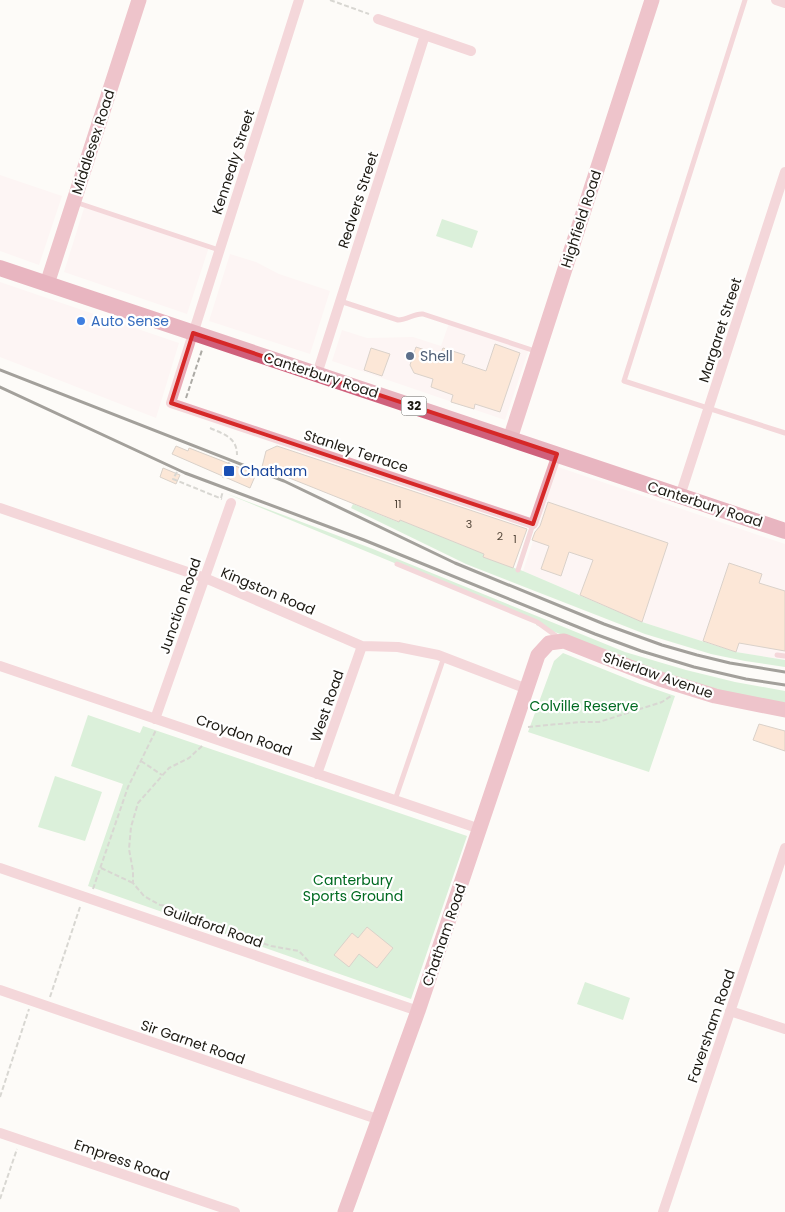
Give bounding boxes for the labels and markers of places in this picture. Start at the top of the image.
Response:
place label: Auto Sense [91,311,169,331]
marker: Auto Sense [75,315,87,327]
place label: Shell [420,346,453,366]
marker: Shell [404,350,416,362]
place label: Chatham [240,461,307,481]
marker: Chatham [222,464,236,478]

